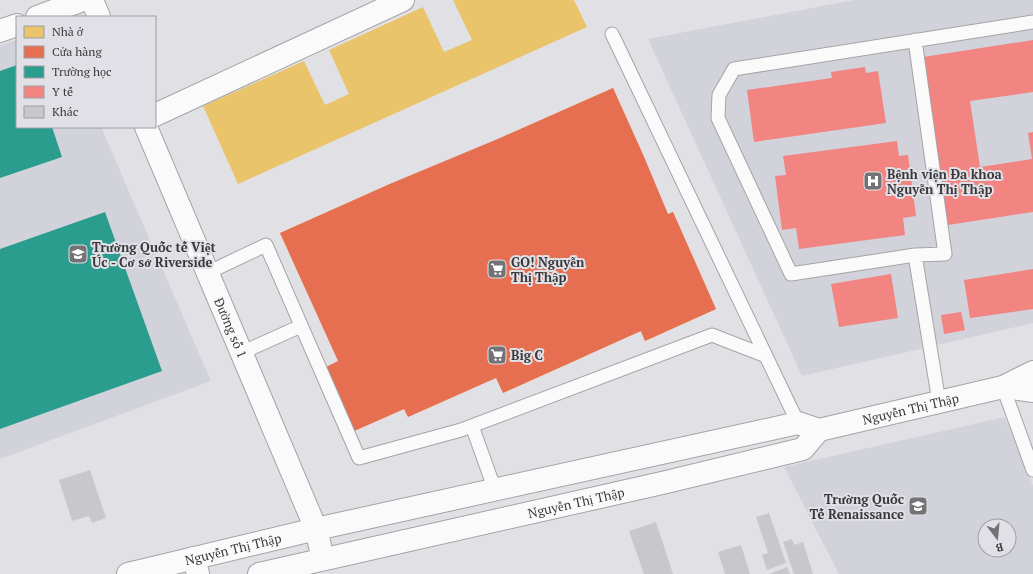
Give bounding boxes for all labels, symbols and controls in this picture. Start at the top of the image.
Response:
legend [16,16,156,128]
text: Nhà ở [52,24,84,39]
text: Cửa hàng [52,44,102,59]
text: Trường học [52,64,112,79]
text: Y tế [52,84,73,99]
text: Khác [52,104,79,119]
place label: Bệnh viện Đa khoa Nguyễn Thị Thập [887,165,1002,198]
hospital icon: Bệnh viện Đa khoa Nguyễn Thị Thập [862,170,884,192]
place label: Trường Quốc tế Việt Úc - Cơ sở Riverside [92,238,217,271]
school or university icon: Trường Quốc tế Việt Úc - Cơ sở Riverside [67,243,89,265]
place label: GO! Nguyễn Thị Thập [511,253,585,286]
supermarket icon: GO! Nguyễn Thị Thập [486,258,508,280]
street label: Đường số 1 [210,295,252,361]
supermarket icon: Big C [486,344,508,366]
place label: Big C [511,346,543,364]
street label: Nguyễn Thị Thập [861,389,961,429]
street label: Nguyễn Thị Thập [526,483,626,522]
place label: Trường Quốc Tế Renaissance [809,490,904,523]
school or university icon: Trường Quốc Tế Renaissance [907,495,929,517]
north arrow [977,518,1017,558]
street label: Nguyễn Thị Thập [183,529,283,569]
text: B [994,540,1005,555]

